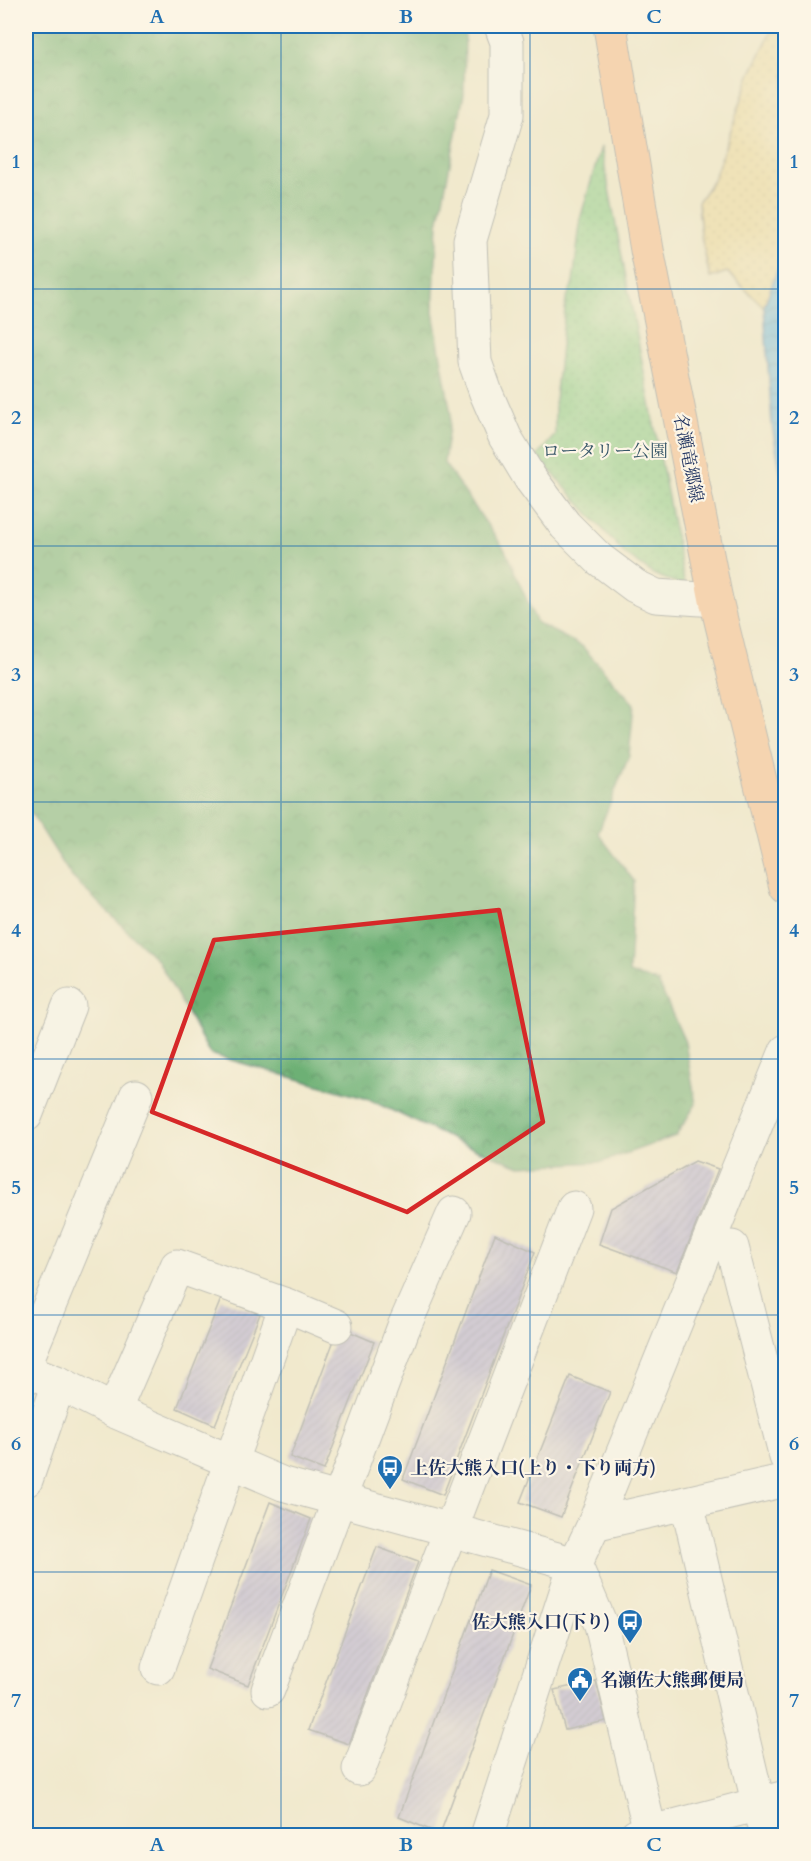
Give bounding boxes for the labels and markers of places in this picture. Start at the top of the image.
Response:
bus stop icon: 上佐大熊入口(上り・下り両方) [375,1453,405,1491]
place label: 上佐大熊入口(上り・下り両方) [410,1456,656,1481]
bus stop icon: 佐大熊入口(下り) [615,1607,645,1645]
place label: 佐大熊入口(下り) [472,1610,610,1635]
public building icon: 名瀬佐大熊郵便局 [565,1665,595,1703]
place label: 名瀬佐大熊郵便局 [600,1668,744,1693]

